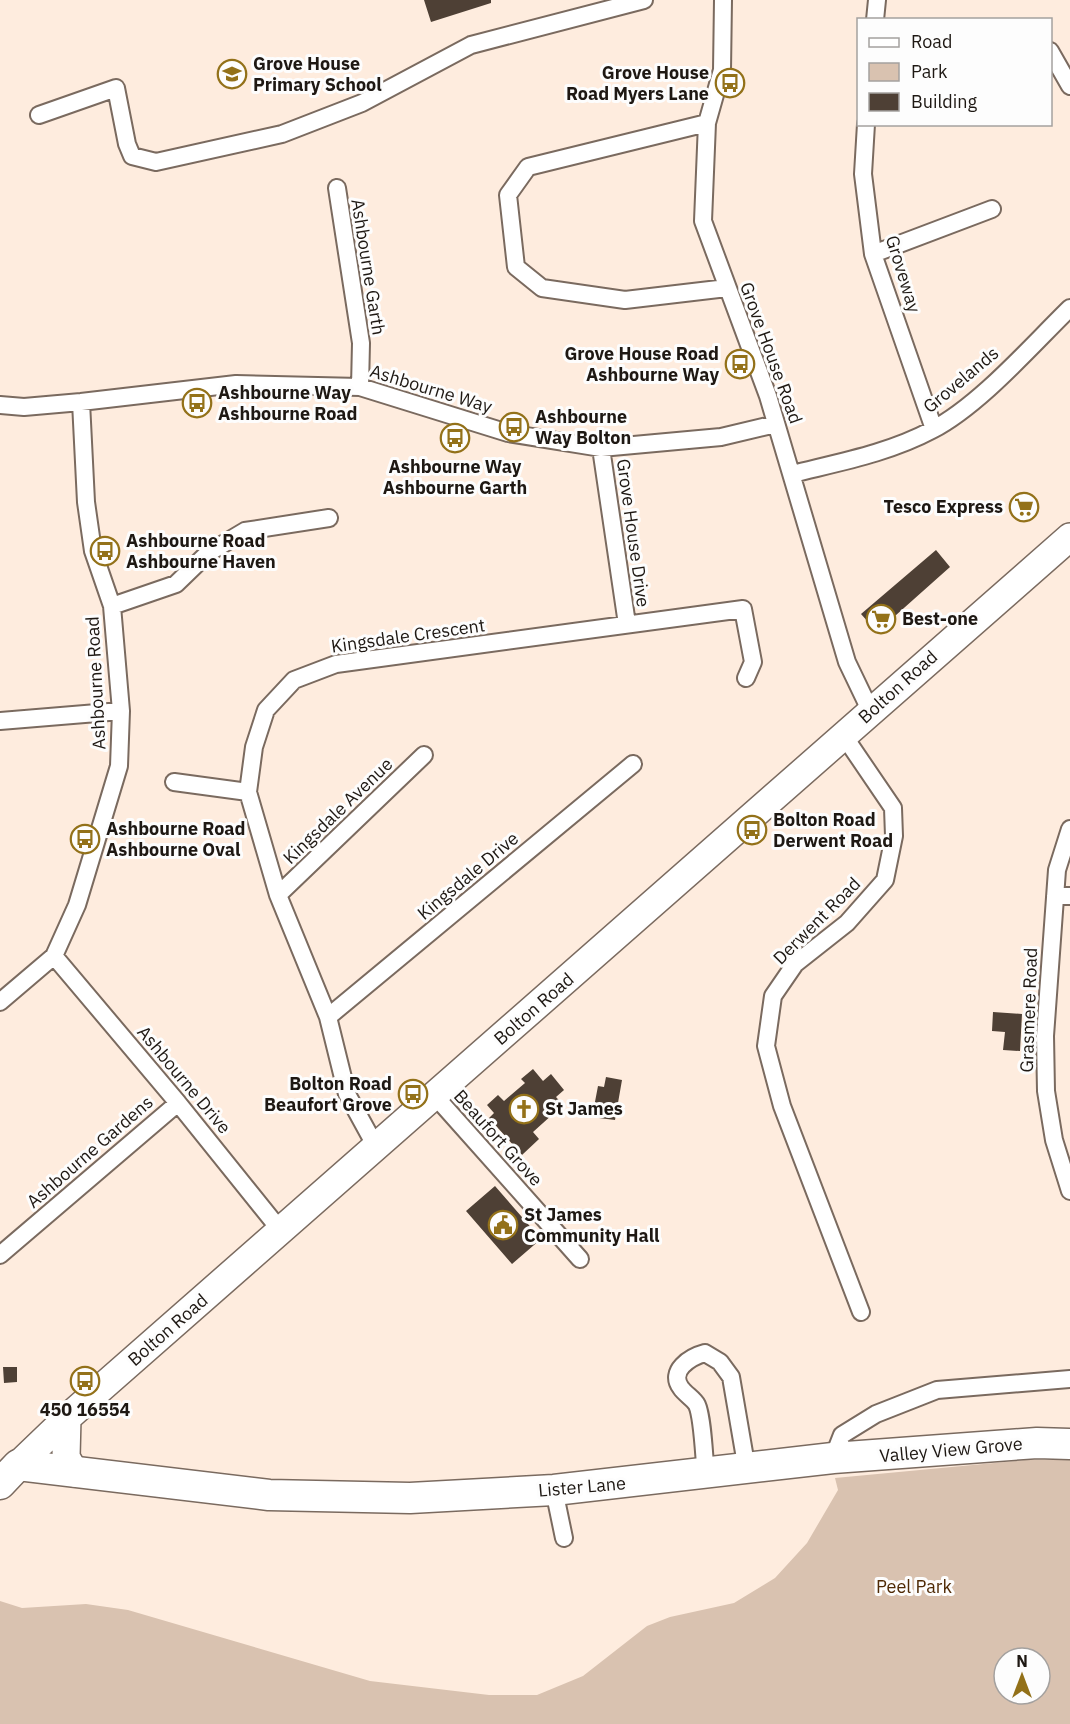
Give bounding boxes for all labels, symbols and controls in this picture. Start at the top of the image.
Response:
legend [857,18,1052,126]
text: Road [911,30,952,53]
place label: Grove House Primary School [253,52,382,96]
school or university icon: Grove House Primary School [216,58,248,90]
text: Park [911,60,948,83]
place label: Grove House Road Myers Lane [566,61,709,105]
bus stop icon: Grove House Road Myers Lane [714,67,746,99]
text: Building [911,90,978,113]
street label: Ashbourne Garth [346,197,391,337]
street label: Groveway [881,232,926,315]
street label: Grove House Road [735,279,808,427]
street label: Grovelands [918,341,1003,418]
place label: Grove House Road Ashbourne Way [564,342,719,386]
bus stop icon: Grove House Road Ashbourne Way [724,348,756,380]
street label: Ashbourne Way [367,359,495,418]
place label: Ashbourne Way Ashbourne Road [218,381,358,425]
bus stop icon: Ashbourne Way Ashbourne Road [181,387,213,419]
place label: Ashbourne Way Bolton [535,405,631,449]
bus stop icon: Ashbourne Way Bolton [498,411,530,443]
bus stop icon: Ashbourne Way Ashbourne Garth [439,422,471,454]
place label: Ashbourne Way Ashbourne Garth [383,455,527,499]
street label: Grove House Drive [612,457,655,609]
supermarket icon: Tesco Express [1008,491,1040,523]
place label: Tesco Express [884,495,1003,518]
place label: Ashbourne Road Ashbourne Haven [126,529,276,573]
bus stop icon: Ashbourne Road Ashbourne Haven [89,535,121,567]
supermarket icon: Best-one [865,603,897,635]
place label: Best-one [902,607,978,630]
street label: Kingsdale Crescent [329,613,486,658]
street label: Ashbourne Road [81,616,110,750]
street label: Bolton Road [853,645,942,728]
street label: Kingsdale Avenue [278,752,397,869]
place label: Bolton Road Derwent Road [773,808,893,852]
bus stop icon: Bolton Road Derwent Road [736,814,768,846]
place label: Ashbourne Road Ashbourne Oval [106,817,246,861]
bus stop icon: Ashbourne Road Ashbourne Oval [69,823,101,855]
street label: Kingsdale Drive [412,826,523,925]
street label: Derwent Road [768,872,865,969]
street label: Grasmere Road [1015,947,1042,1073]
street label: Bolton Road [489,968,579,1050]
street label: Ashbourne Drive [133,1021,236,1138]
place label: Bolton Road Beaufort Grove [264,1072,392,1116]
bus stop icon: Bolton Road Beaufort Grove [397,1078,429,1110]
street label: Beaufort Grove [449,1085,548,1191]
street label: Ashbourne Gardens [22,1090,158,1213]
church icon: St James [508,1093,540,1125]
place label: St James [545,1097,623,1120]
place label: St James Community Hall [524,1203,660,1247]
public building icon: St James Community Hall [487,1209,519,1241]
street label: Bolton Road [123,1289,213,1371]
bus stop icon: 450 16554 [69,1365,101,1397]
place label: 450 16554 [40,1398,131,1421]
street label: Valley View Grove [878,1432,1024,1467]
street label: Lister Lane [537,1471,627,1502]
park label: Peel Park [876,1575,952,1598]
north arrow [992,1646,1052,1706]
text: N [1016,1651,1028,1671]

